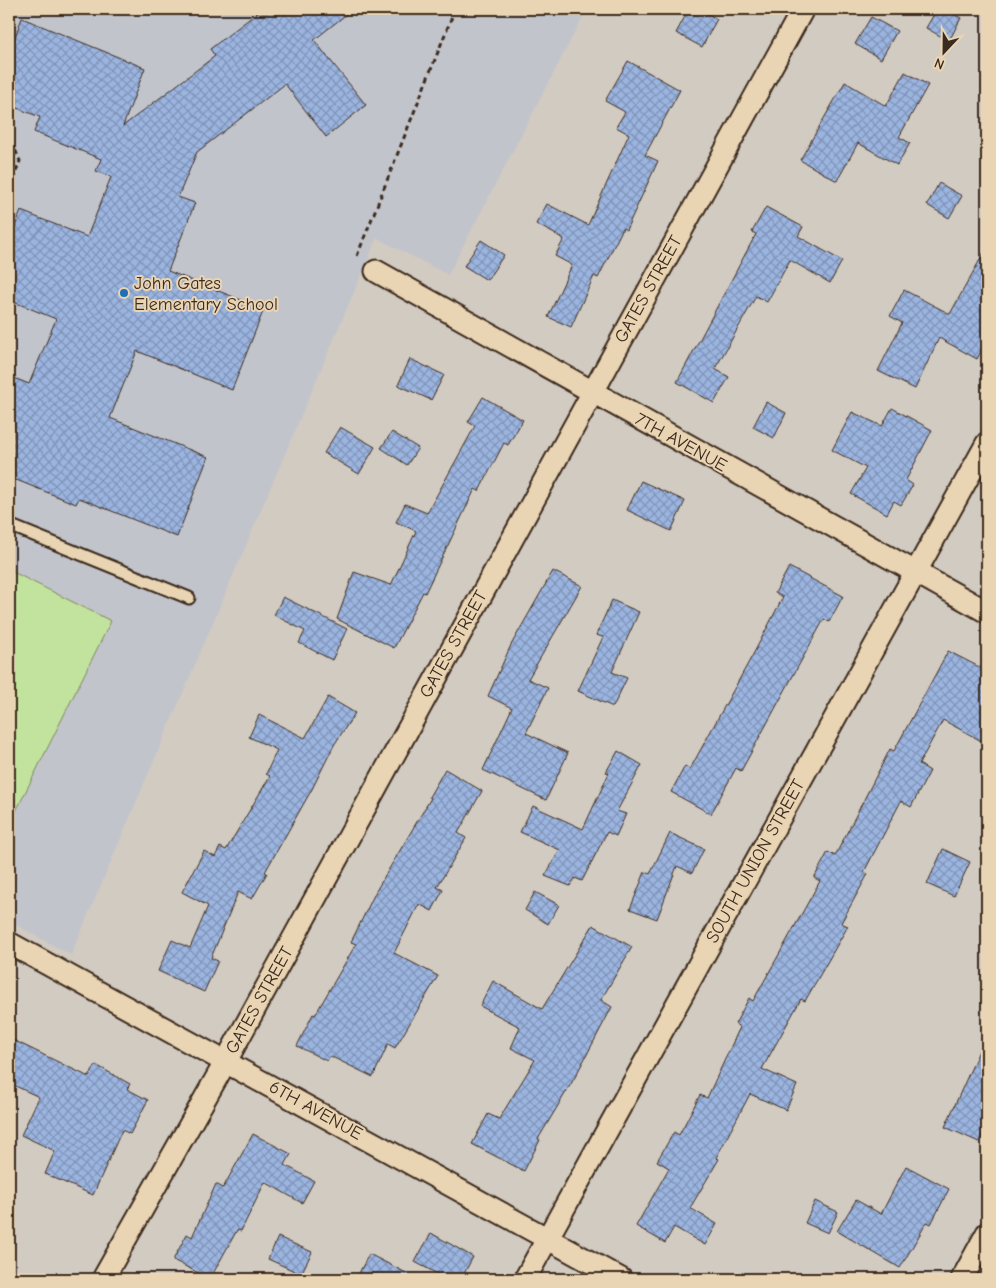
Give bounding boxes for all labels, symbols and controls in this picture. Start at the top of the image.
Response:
north arrow [918,28,968,78]
text: N [932,54,947,73]
street label: GATES STREET [610,231,687,347]
place label: John Gates Elementary School [134,273,278,315]
marker: John Gates Elementary School [118,287,130,299]
street label: 7TH AVENUE [631,408,731,476]
street label: GATES STREET [415,586,492,702]
street label: SOUTH UNION STREET [702,775,809,947]
street label: GATES STREET [221,942,298,1058]
street label: 6TH AVENUE [265,1076,366,1145]

